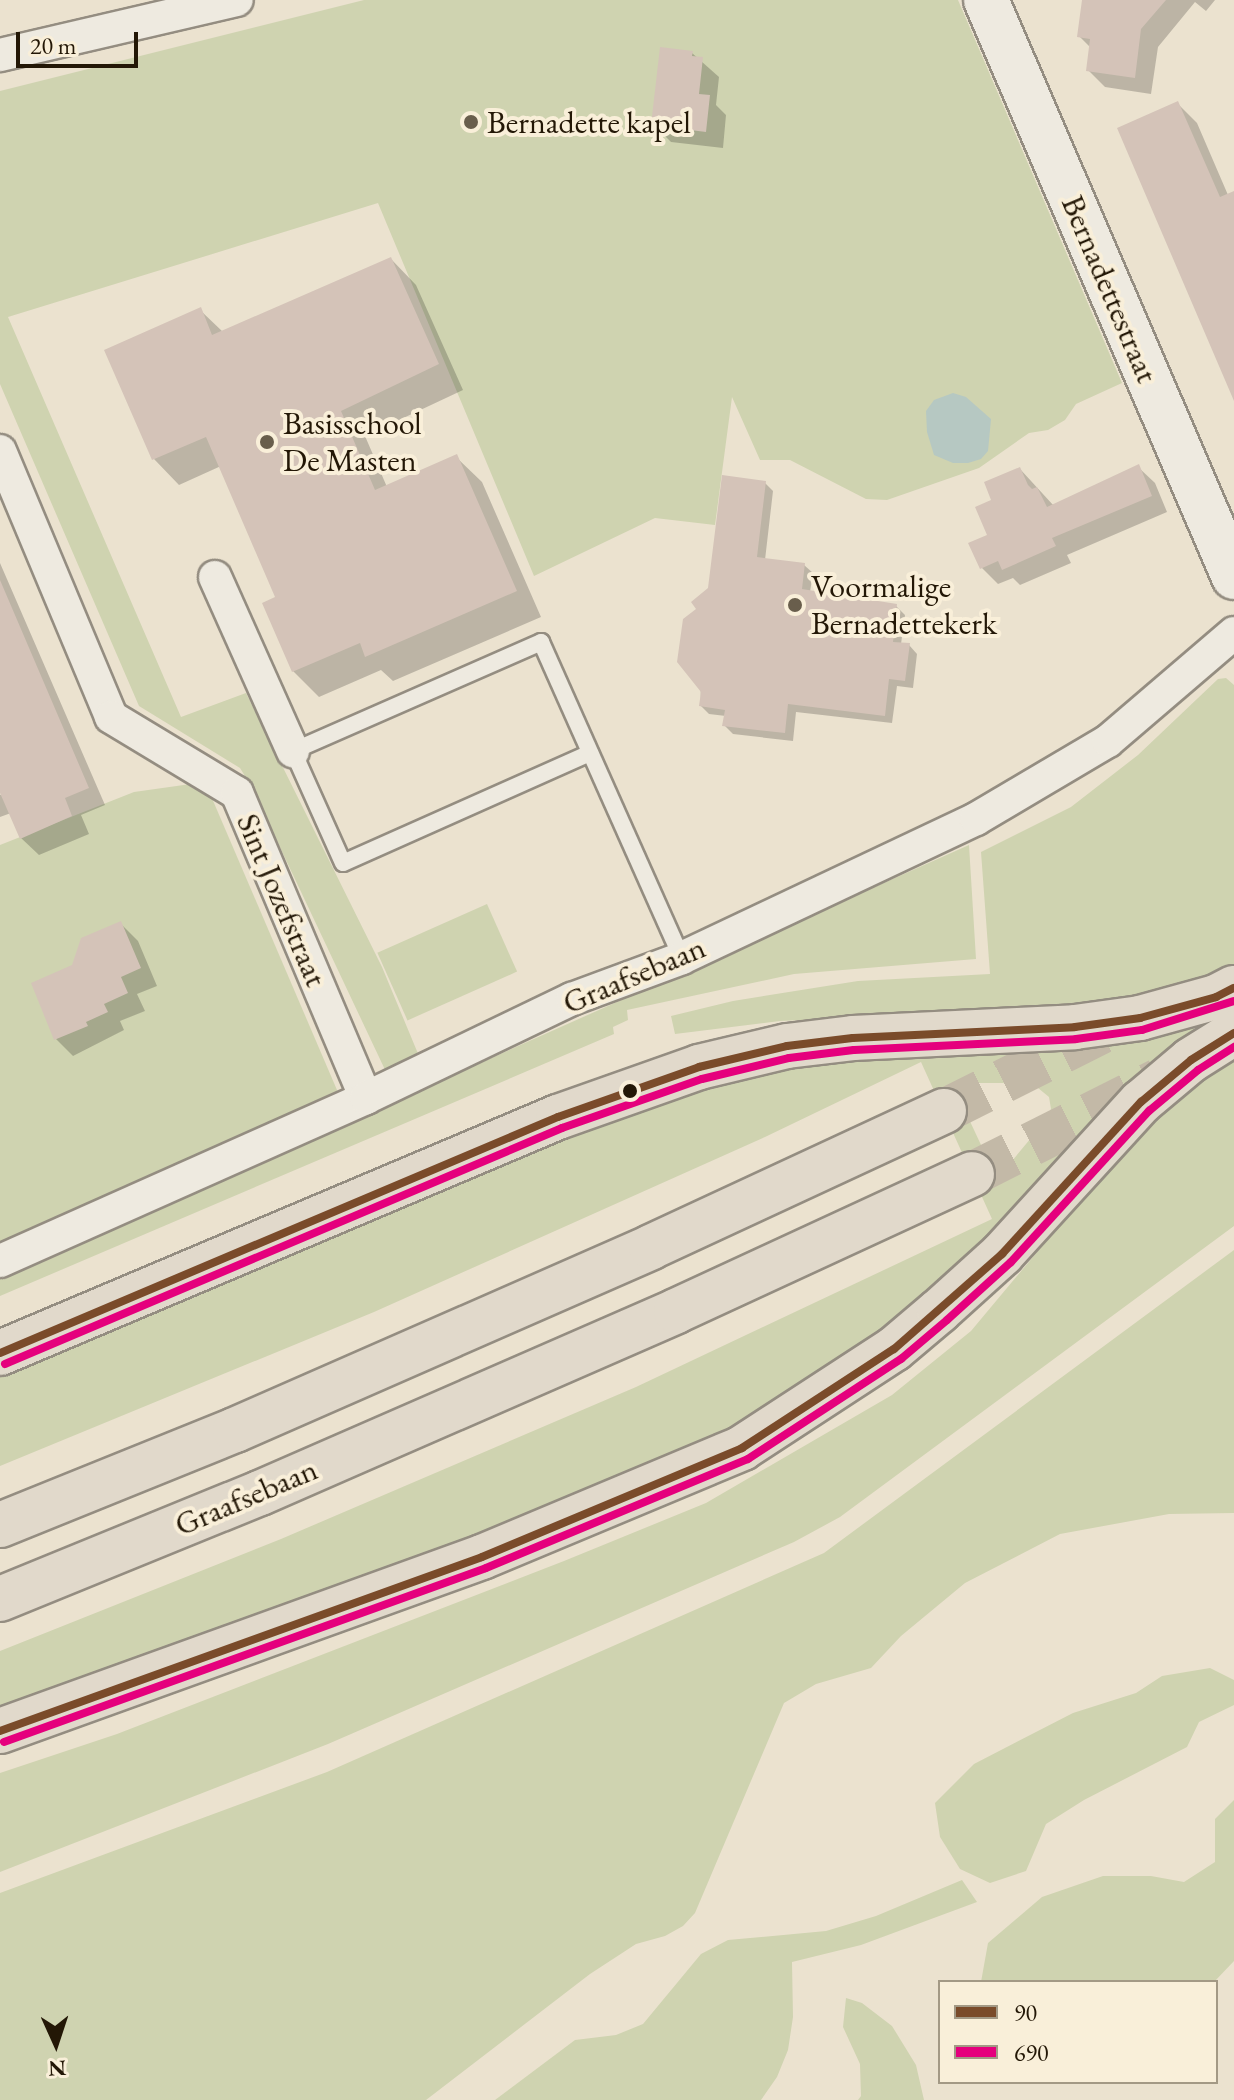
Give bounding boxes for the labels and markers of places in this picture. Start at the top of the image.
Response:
place label: Bernadette kapel [487,103,691,141]
marker: Bernadette kapel [462,113,480,131]
place label: Basisschool De Masten [283,405,422,480]
marker: Basisschool De Masten [258,433,276,451]
place label: Voormalige Bernadettekerk [811,568,997,643]
marker: Voormalige Bernadettekerk [786,596,804,614]
unlabelled marker [622,1083,638,1099]

